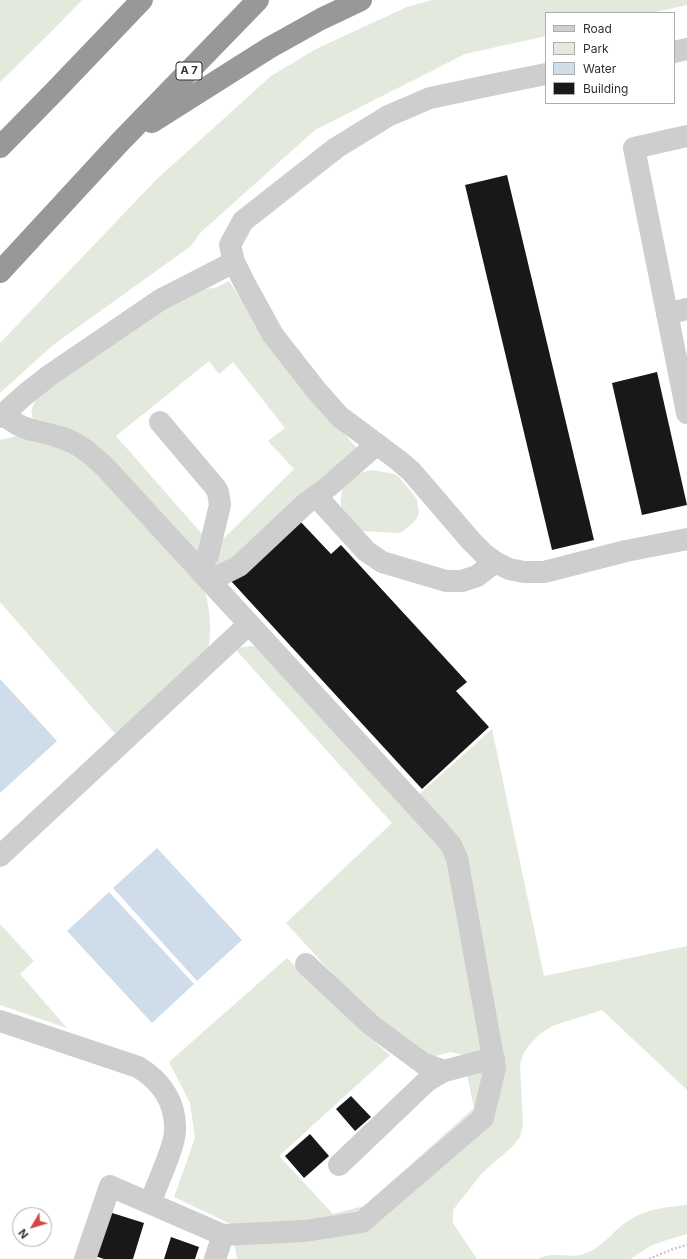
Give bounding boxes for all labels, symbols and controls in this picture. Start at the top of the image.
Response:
legend [545,12,675,104]
text: Road [583,21,612,36]
text: Park [583,41,609,56]
text: Water [583,61,616,76]
road number: A 7 [176,62,202,80]
text: Building [583,81,628,96]
north arrow [12,1207,52,1247]
text: N [15,1226,31,1241]

